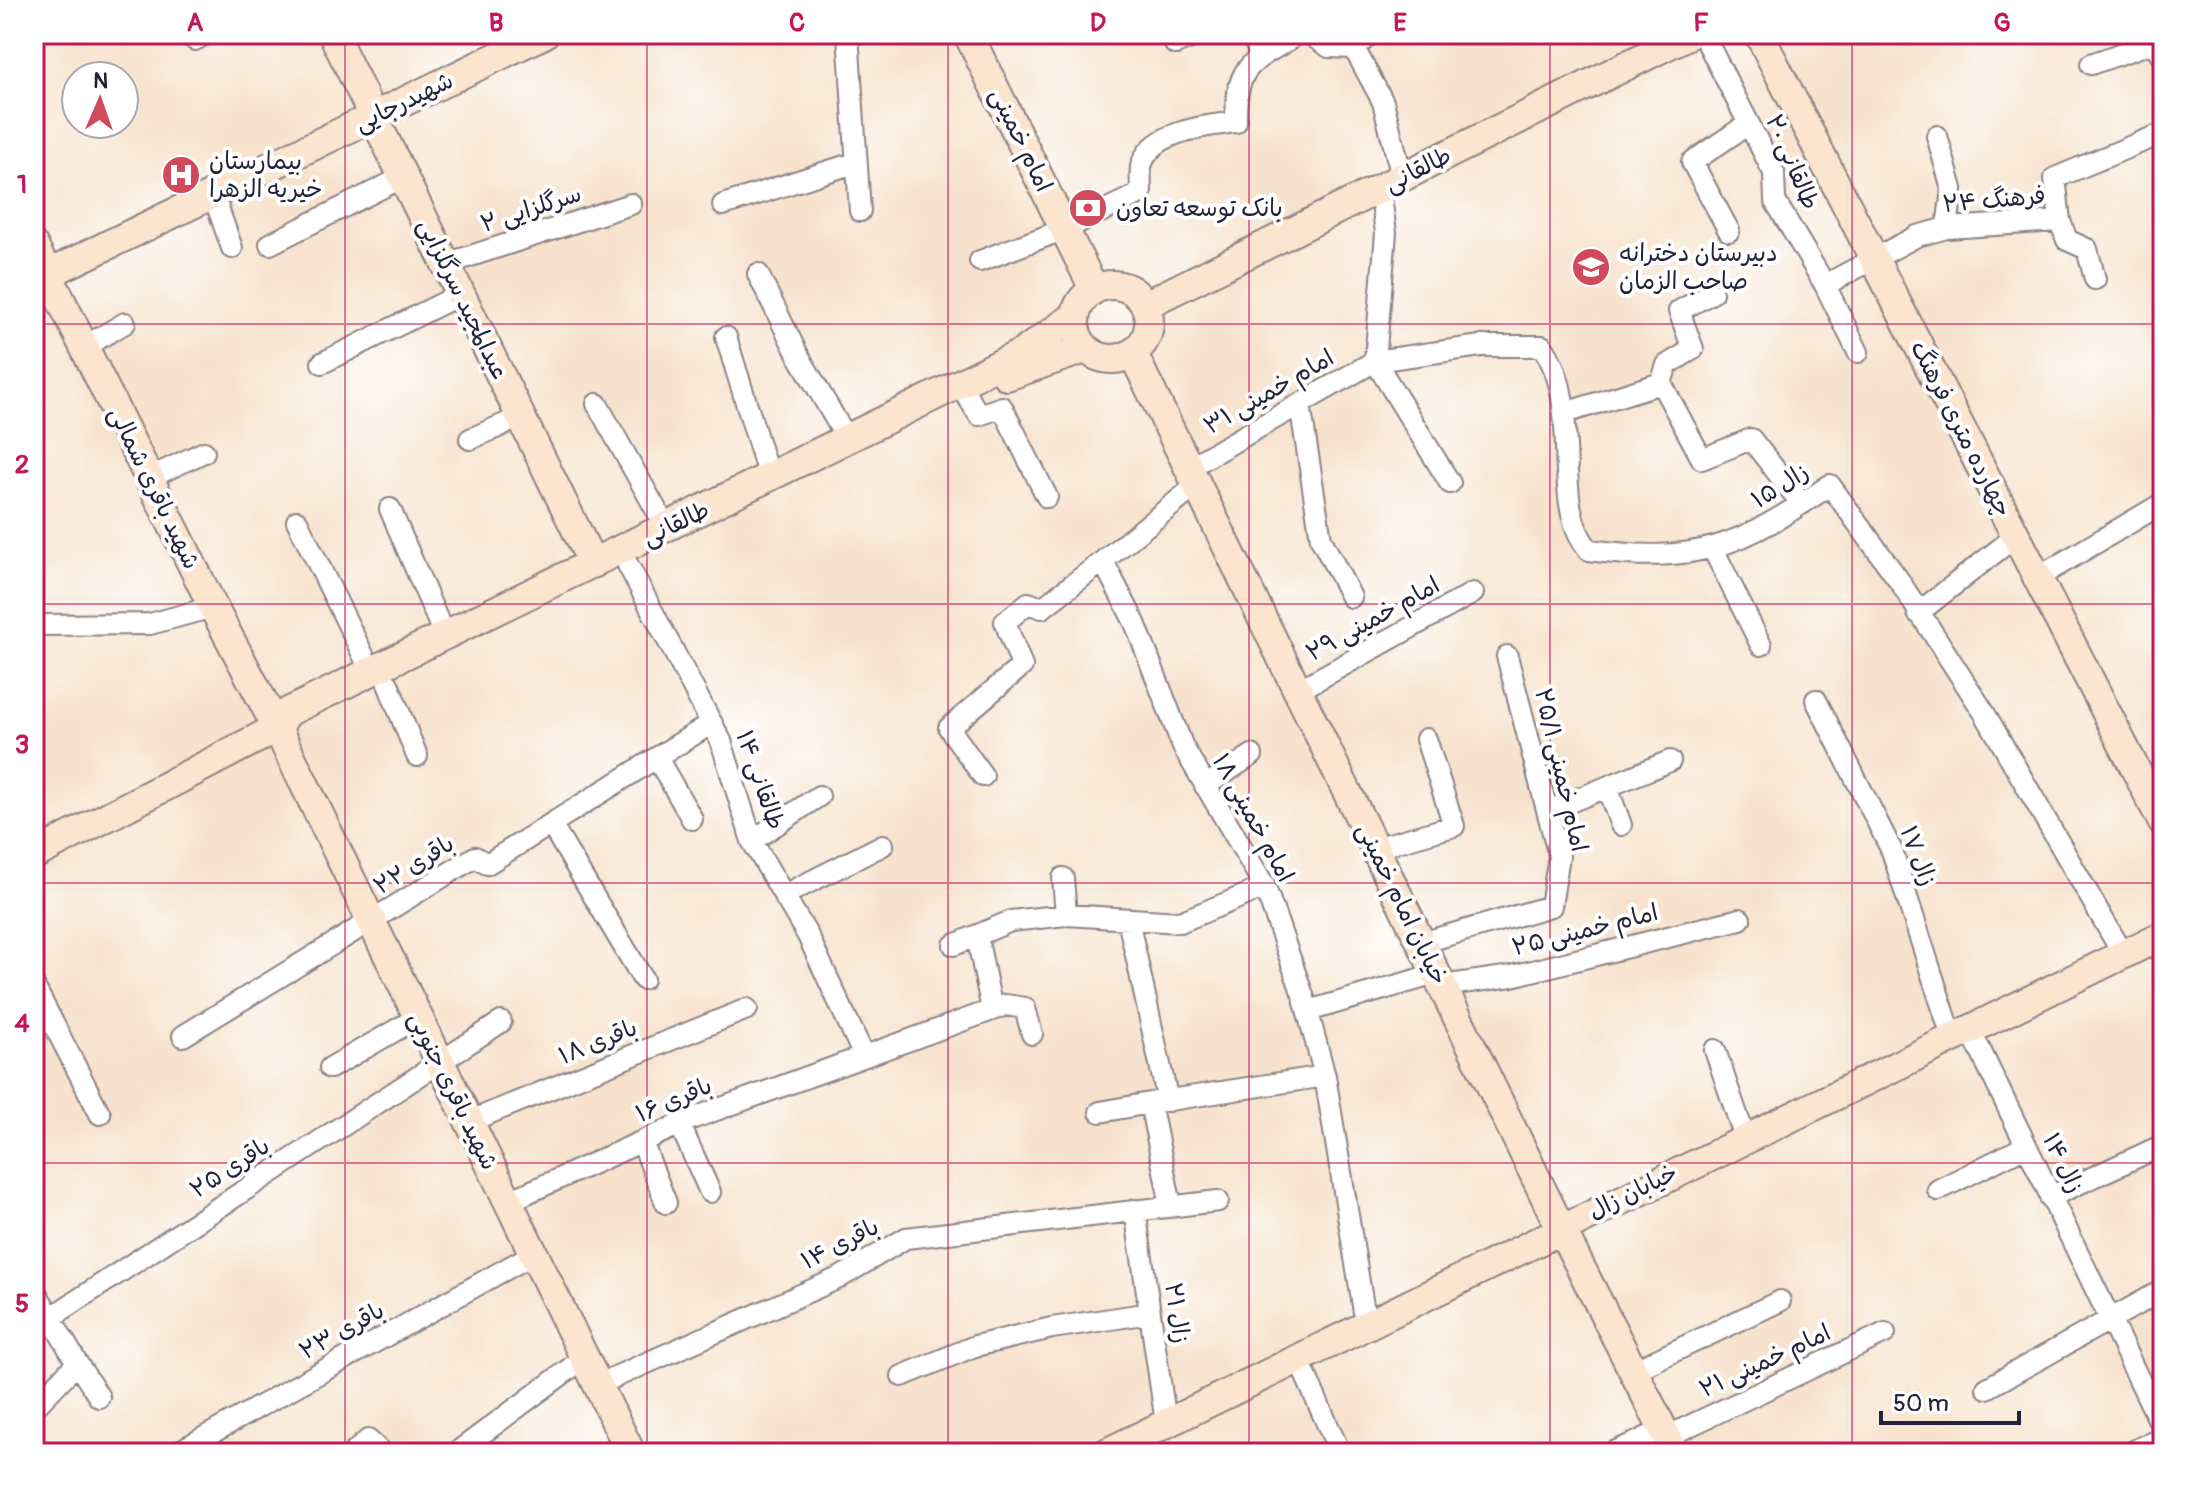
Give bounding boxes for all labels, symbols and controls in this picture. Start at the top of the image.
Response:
text: A [187,7,204,39]
text: B [489,7,503,39]
text: C [789,7,805,39]
text: D [1090,7,1106,39]
text: E [1393,7,1407,39]
text: F [1693,7,1709,39]
text: G [1993,7,2011,39]
north arrow [60,60,140,140]
street label: شهیدرجایی [350,66,458,138]
text: N [93,67,109,95]
street label: امام خمینی [981,83,1059,198]
street label: طالقانی ۲۰ [1759,110,1825,214]
street label: طالقانی [1380,141,1456,199]
place label: بیمارستان خیریه الزهرا [209,147,323,204]
hospital icon: بیمارستان خیریه الزهرا [160,154,202,196]
text: 1 [17,169,27,201]
street label: سرگلزایی ۲ [477,179,585,239]
street label: فرهنگ ۲۴ [1941,181,2047,219]
bank icon: بانک توسعه تعاون [1067,187,1109,229]
place label: بانک توسعه تعاون [1116,194,1283,223]
street label: عبدالمجید سرگلزایی [412,214,514,384]
place label: دبیرستان دخترانه صاحب الزمان [1619,239,1778,296]
school or university icon: دبیرستان دخترانه صاحب الزمان [1570,246,1612,288]
street label: چهارده متری فرهنگ [1904,336,2018,522]
street label: امام خمینی ۳۱ [1199,343,1341,443]
street label: شهید باقری شمالی [102,402,206,574]
text: 2 [15,449,29,481]
street label: زال ۱۵ [1746,457,1814,515]
street label: طالقانی [638,495,714,553]
street label: امام خمینی ۲۹ [1301,570,1446,670]
street label: امام خمینی ۲۵/۱ [1525,685,1594,855]
street label: طالقانی ۱۴ [729,726,791,834]
text: 3 [15,729,29,761]
street label: امام خمینی ۱۸ [1203,749,1300,889]
street label: خیابان امام خمینی [1348,818,1454,991]
street label: زال ۱۷ [1893,822,1943,890]
street label: باقری ۲۲ [368,829,460,901]
street label: امام خمینی ۲۵ [1509,898,1662,965]
street label: شهید باقری جنوبی [401,1007,504,1175]
text: 4 [14,1008,30,1040]
street label: باقری ۱۸ [554,1013,642,1071]
street label: باقری ۱۶ [631,1071,717,1129]
street label: زال ۱۴ [2036,1128,2090,1198]
street label: باقری ۲۵ [184,1131,276,1205]
street label: خیابان زال [1584,1158,1682,1226]
street label: باقری ۱۴ [796,1212,884,1276]
street label: زال ۲۱ [1158,1281,1196,1345]
text: 5 [15,1288,29,1320]
street label: باقری ۲۳ [294,1296,390,1366]
street label: امام خمینی ۲۱ [1695,1318,1837,1407]
scale bar [1881,1375,2019,1425]
text: 50 m [1893,1389,1949,1418]

